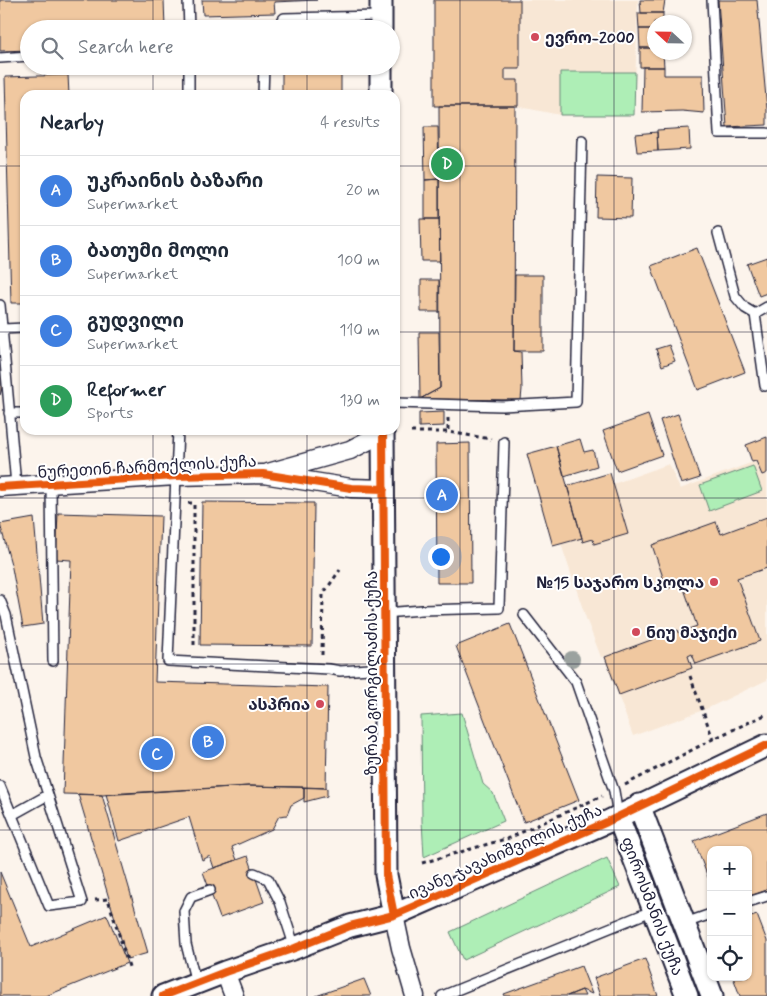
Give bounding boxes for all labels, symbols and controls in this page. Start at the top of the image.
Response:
north arrow [647,15,692,60]
search box [20,20,400,75]
place label: ევრო-2000 [545,28,635,49]
marker: ევრო-2000 [529,31,541,43]
icon: search [38,34,66,62]
text: Search here [78,35,174,60]
text: Nearby [40,109,104,137]
text: 4 results [320,112,380,133]
pin: D [431,145,463,183]
text: უკრაინის ბაზარი [87,169,263,194]
text: A [51,180,61,201]
text: 20 m [346,180,380,201]
text: Supermarket [87,194,178,215]
text: ბათუმი მოლი [87,239,229,264]
text: B [51,250,61,271]
text: 100 m [337,250,380,271]
text: Supermarket [87,264,178,285]
text: გუდვილი [87,309,184,334]
text: C [50,320,62,341]
text: 110 m [339,320,380,341]
text: Supermarket [87,334,178,355]
text: Reformer [87,378,166,403]
text: D [50,390,62,411]
text: 130 m [339,390,380,411]
text: Sports [87,403,133,424]
street label: ნურეთინ ჩარმოქლის ქუჩა [37,451,257,484]
pin: A [426,476,458,514]
your location [428,544,454,570]
street label: ზურაბ გორგილაძის ქუჩა [362,571,383,775]
place label: №15 საჯარო სკოლა [536,573,704,594]
marker: №15 საჯარო სკოლა [708,576,720,588]
place label: ნიუ მაჯიქი [646,623,737,644]
marker: ნიუ მაჯიქი [630,626,642,638]
place label: ასპრია [248,695,310,716]
marker: ასპრია [314,698,326,710]
pin: B [192,723,224,761]
pin: C [141,735,173,773]
street label: ივანე ჯავახიშვილის ქუჩა [405,800,606,905]
street label: ფიროსმანის ქუჩა [615,834,688,979]
map controls [707,846,752,981]
button: + [707,846,752,891]
button: − [707,891,752,936]
button: locate [707,936,752,981]

